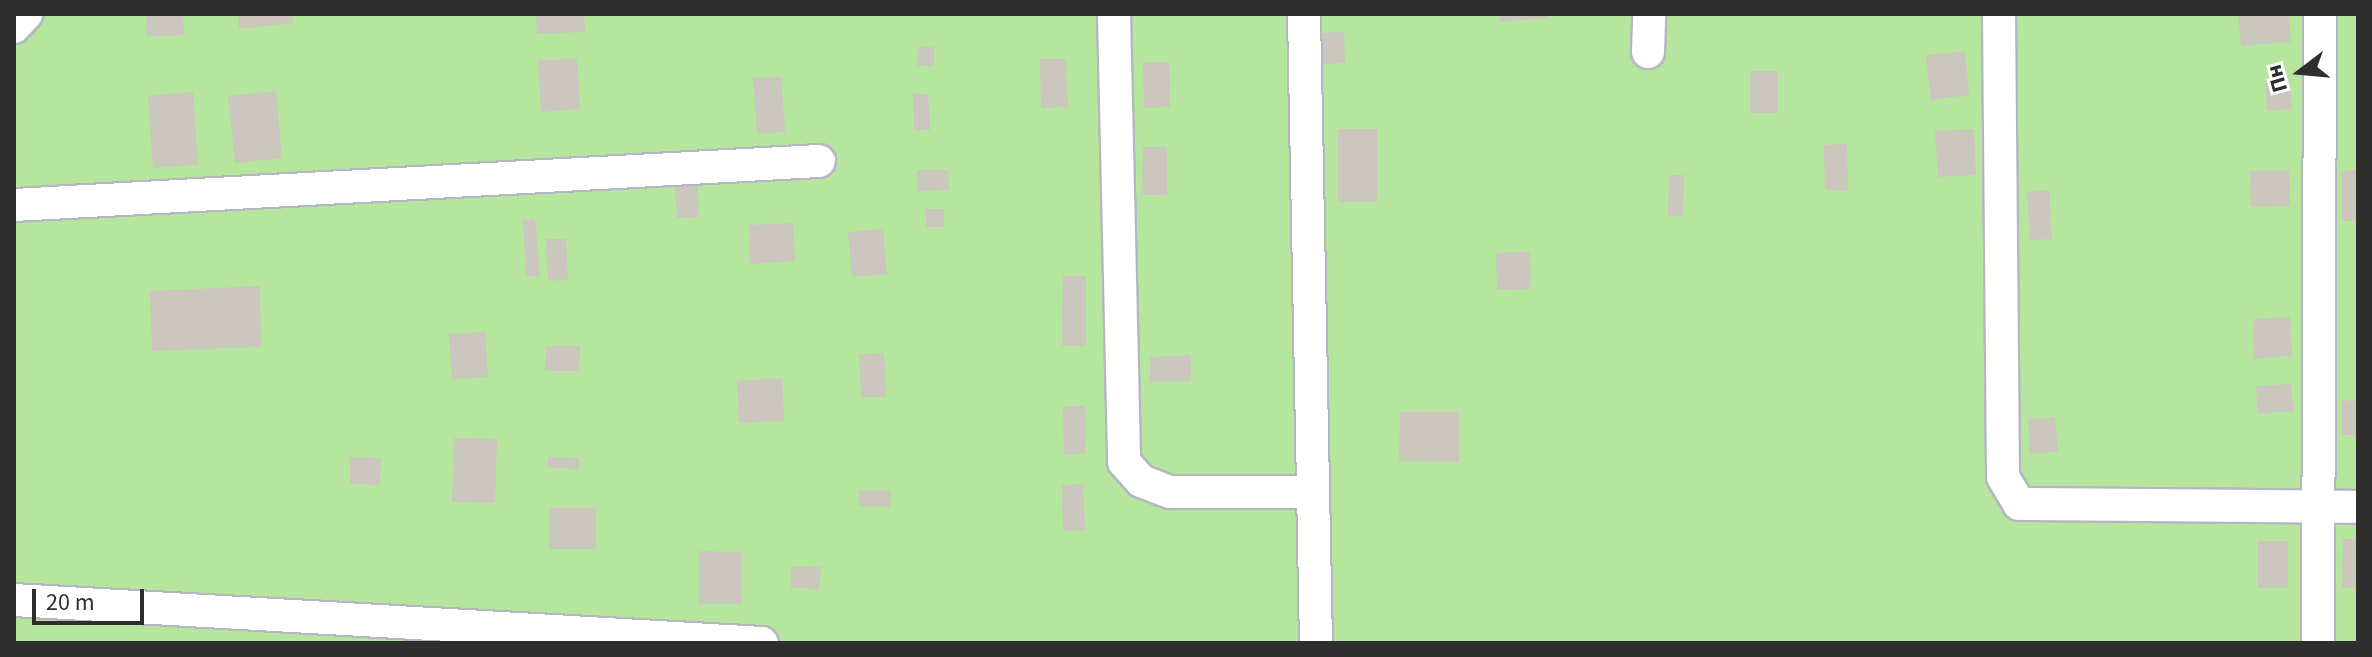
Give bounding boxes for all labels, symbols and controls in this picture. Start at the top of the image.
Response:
north arrow [2260,32,2340,112]
text: Пн [2258,61,2296,96]
scale bar [36,573,148,623]
text: 20 m [46,585,95,620]

